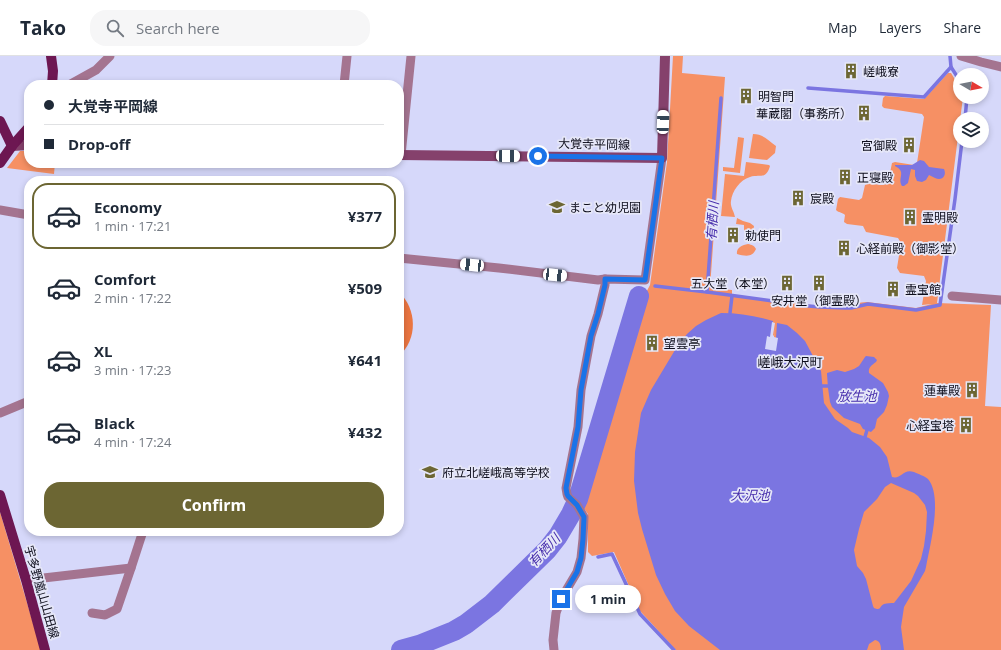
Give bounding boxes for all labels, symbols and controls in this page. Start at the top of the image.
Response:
search box [90,10,370,46]
text: Tako [20,15,66,41]
icon: search [104,17,126,39]
text: Search here [136,18,220,38]
text: Map [828,18,857,37]
text: Layers [879,18,921,37]
text: Share [943,18,981,37]
building icon: 嵯峨寮 [842,62,860,80]
place label: 嵯峨寮 [863,63,899,80]
north arrow [953,68,989,104]
map controls [953,68,989,148]
building icon: 明智門 [737,87,755,105]
place label: 明智門 [758,88,794,105]
text: 大覚寺平岡線 [68,96,158,116]
building icon: 華蔵閣（事務所） [855,104,873,122]
place label: 華蔵閣（事務所） [756,105,852,122]
car [657,110,669,134]
button: layers [953,112,989,148]
text: Drop-off [68,134,130,154]
street label: 大覚寺平岡線 [558,135,630,153]
building icon: 宮御殿 [900,136,918,154]
place label: 宮御殿 [861,137,897,154]
route start [529,147,547,165]
car [496,150,520,162]
building icon: 正寝殿 [836,168,854,186]
place label: 正寝殿 [857,169,893,186]
building icon: 宸殿 [789,189,807,207]
place label: 宸殿 [810,190,834,207]
text: Economy [94,197,162,217]
icon: car [46,198,82,234]
school or university icon: まこと幼児園 [548,198,566,216]
place label: まこと幼児園 [569,199,641,216]
water label: 有栖川 [702,199,722,241]
text: ¥377 [348,206,382,226]
building icon: 霊明殿 [901,208,919,226]
place label: 霊明殿 [922,209,958,226]
text: 1 min · 17:21 [94,217,171,235]
building icon: 勅使門 [724,226,742,244]
place label: 勅使門 [745,227,781,244]
building icon: 心経前殿（御影堂） [835,239,853,257]
place label: 心経前殿（御影堂） [856,240,964,257]
car [459,258,485,272]
car [542,268,568,282]
text: Comfort [94,269,156,289]
icon: car [46,270,82,306]
building icon: 五大堂（本堂） [778,274,796,292]
building icon: 安井堂（御霊殿） [810,274,828,292]
place label: 五大堂（本堂） [691,275,775,292]
text: ¥509 [348,278,382,298]
building icon: 霊宝館 [884,280,902,298]
place label: 霊宝館 [905,281,941,298]
text: 2 min · 17:22 [94,289,171,307]
place label: 安井堂（御霊殿） [771,292,867,309]
building icon: 望雲亭 [643,334,661,352]
place label: 望雲亭 [664,335,700,352]
text: XL [94,341,112,361]
icon: car [46,342,82,378]
text: ¥641 [348,350,382,370]
district label: 嵯峨大沢町 [757,353,823,371]
text: 3 min · 17:23 [94,361,171,379]
building icon: 蓮華殿 [963,381,981,399]
place label: 蓮華殿 [924,382,960,399]
water label: 放生池 [837,387,878,405]
text: Black [94,413,135,433]
icon: car [46,414,82,450]
building icon: 心経宝塔 [957,416,975,434]
place label: 心経宝塔 [906,417,954,434]
text: ¥432 [348,422,382,442]
text: 4 min · 17:24 [94,433,171,451]
school or university icon: 府立北嵯峨高等学校 [421,463,439,481]
place label: 府立北嵯峨高等学校 [442,464,550,481]
button: Confirm [44,482,384,528]
water label: 大沢池 [730,486,771,504]
water label: 有栖川 [524,528,565,570]
street label: 宇多野嵐山山田線 [21,544,63,640]
callout: 1 min [575,585,641,613]
route end [552,590,570,608]
text: 1 min [590,590,626,608]

